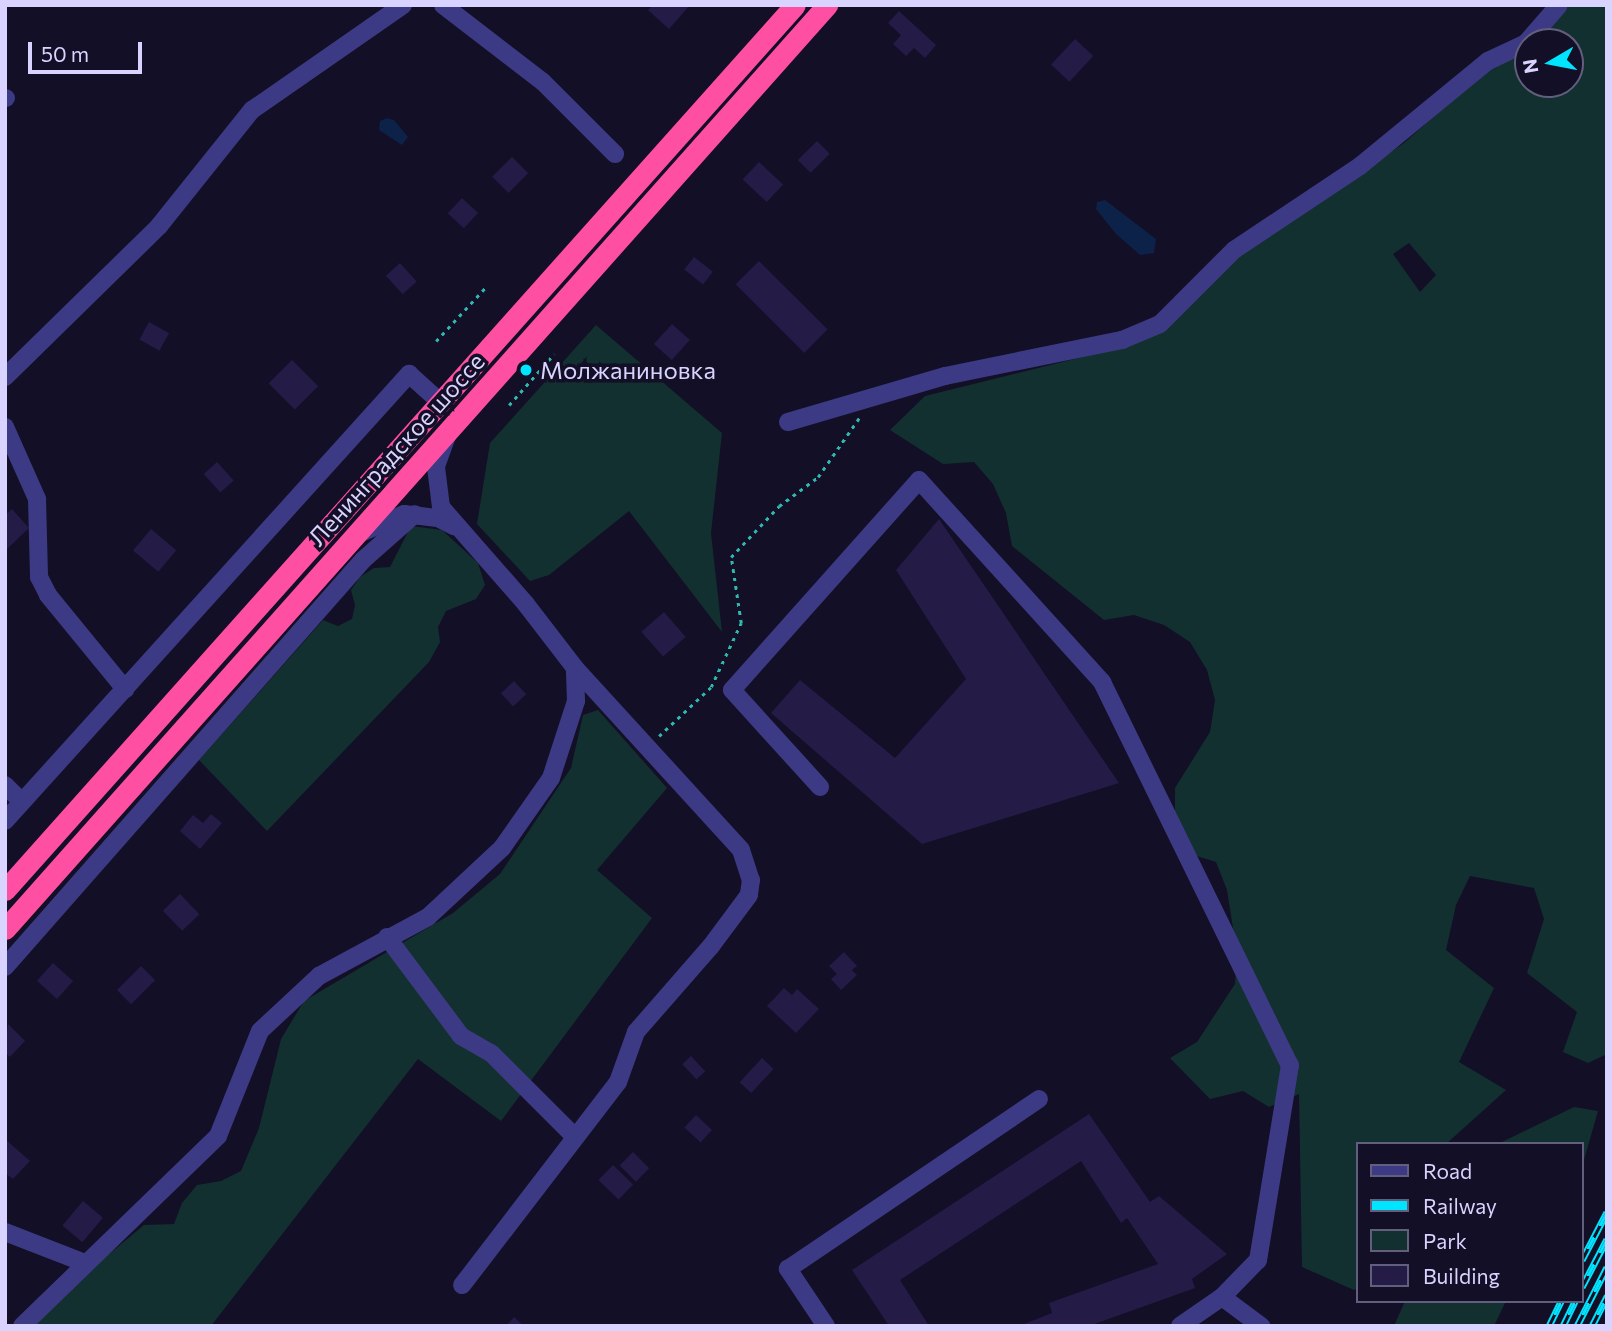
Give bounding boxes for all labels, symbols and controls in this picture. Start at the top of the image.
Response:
scale bar [32,28,145,72]
north arrow [1514,28,1584,98]
text: 50 m [41,41,89,66]
text: N [1517,57,1542,75]
street label: Ленинградское шоссе [302,347,490,551]
place label: Молжаниновка [540,356,716,384]
marker: Молжаниновка [518,362,534,378]
legend [1356,1142,1584,1303]
text: Road [1423,1158,1472,1183]
text: Railway [1423,1193,1497,1218]
text: Park [1423,1228,1467,1253]
text: Building [1423,1263,1500,1288]

